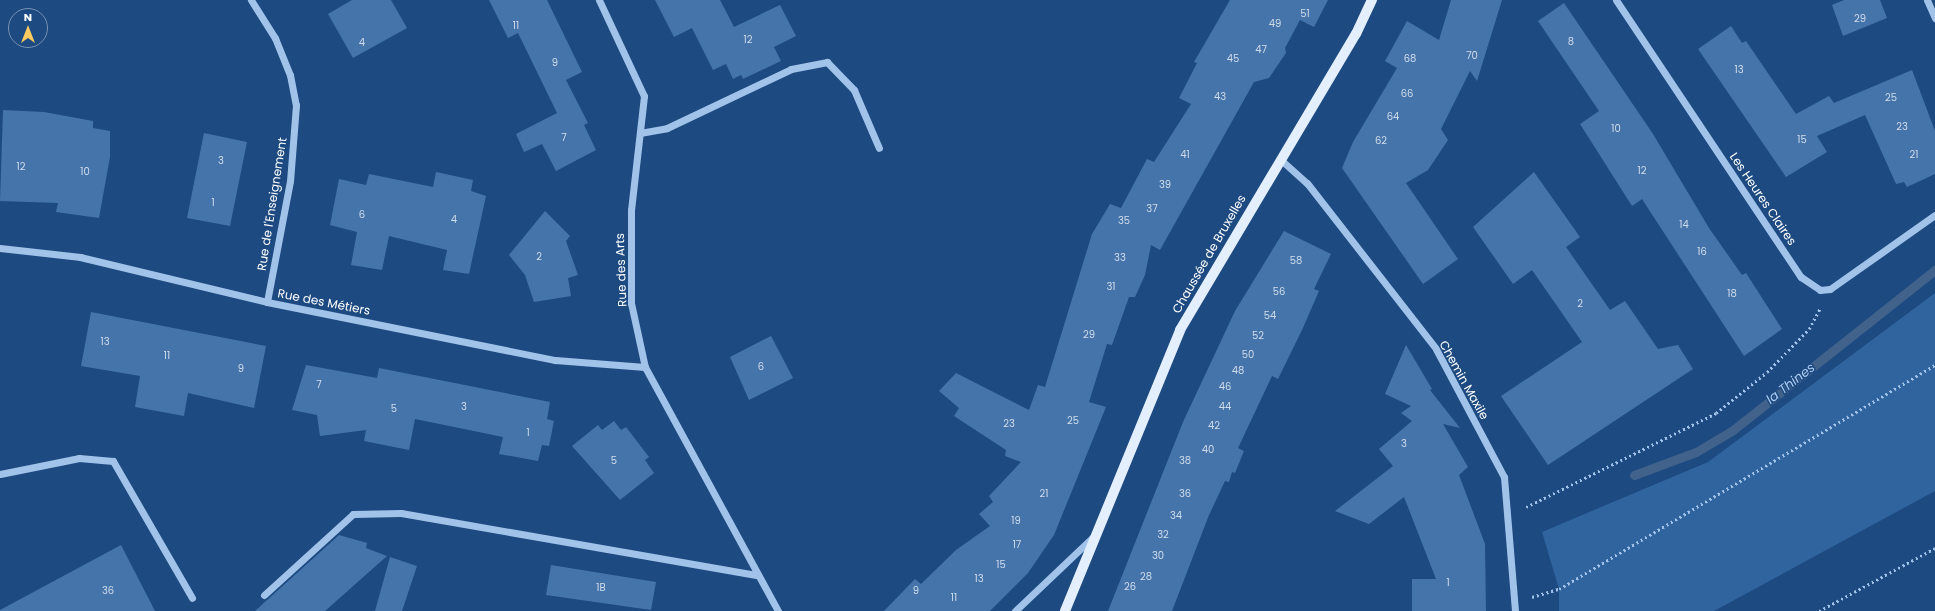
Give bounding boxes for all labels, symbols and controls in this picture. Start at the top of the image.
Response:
north arrow [8,8,48,48]
house number: 51 [1300,8,1310,20]
text: N [24,9,32,25]
house number: 29 [1854,13,1866,25]
house number: 49 [1269,18,1281,30]
house number: 11 [513,20,519,32]
house number: 12 [744,34,752,46]
house number: 8 [1568,36,1574,48]
house number: 4 [359,37,365,49]
house number: 47 [1255,44,1267,56]
house number: 70 [1466,50,1478,62]
house number: 45 [1227,53,1239,65]
house number: 68 [1404,53,1416,65]
house number: 9 [552,57,558,69]
house number: 13 [1734,64,1744,76]
house number: 66 [1401,88,1413,100]
house number: 43 [1214,91,1226,103]
house number: 25 [1885,92,1897,104]
house number: 64 [1387,111,1399,123]
house number: 23 [1896,121,1908,133]
house number: 10 [1611,123,1621,135]
house number: 7 [561,132,567,144]
house number: 15 [1797,134,1807,146]
house number: 62 [1375,135,1387,147]
street label: Rue de l'Enseignement [254,136,290,272]
house number: 41 [1180,149,1190,161]
house number: 21 [1910,149,1918,161]
street label: Les Heures Claires [1727,150,1799,248]
house number: 3 [218,155,224,167]
house number: 12 [17,161,25,173]
house number: 12 [1638,165,1646,177]
house number: 10 [80,166,90,178]
house number: 39 [1159,179,1171,191]
street label: Chaussée de Bruxelles [1169,192,1249,316]
house number: 1 [211,197,215,209]
house number: 37 [1146,203,1158,215]
house number: 6 [359,209,365,221]
house number: 4 [451,214,457,226]
house number: 35 [1118,215,1130,227]
house number: 14 [1679,219,1689,231]
street label: Rue des Arts [613,233,629,307]
house number: 16 [1697,246,1707,258]
house number: 2 [536,251,542,263]
house number: 33 [1114,252,1126,264]
house number: 58 [1290,255,1302,267]
house number: 31 [1106,281,1116,293]
street label: Rue des Métiers [277,286,371,318]
house number: 56 [1273,286,1285,298]
house number: 18 [1727,288,1737,300]
house number: 2 [1577,298,1583,310]
house number: 54 [1264,310,1276,322]
house number: 29 [1083,329,1095,341]
house number: 52 [1252,330,1264,342]
house number: 13 [100,336,110,348]
street label: Chemin Maxile [1436,338,1492,422]
house number: 50 [1242,349,1254,361]
house number: 11 [164,350,170,362]
water label: la Thines [1764,360,1818,408]
house number: 6 [758,361,764,373]
house number: 9 [238,363,244,375]
house number: 48 [1232,365,1244,377]
house number: 7 [316,379,322,391]
house number: 46 [1219,381,1231,393]
house number: 3 [461,401,467,413]
house number: 44 [1219,401,1231,413]
house number: 5 [391,403,397,415]
house number: 25 [1067,415,1079,427]
house number: 23 [1003,418,1015,430]
house number: 42 [1208,420,1220,432]
house number: 1 [526,427,530,439]
house number: 3 [1401,438,1407,450]
house number: 40 [1202,444,1214,456]
house number: 5 [611,455,617,467]
house number: 38 [1179,455,1191,467]
house number: 21 [1040,488,1048,500]
house number: 36 [1179,488,1191,500]
house number: 34 [1170,510,1182,522]
house number: 19 [1011,515,1021,527]
house number: 32 [1157,529,1169,541]
house number: 17 [1013,539,1021,551]
house number: 30 [1152,550,1164,562]
house number: 15 [996,559,1006,571]
house number: 28 [1140,571,1152,583]
house number: 13 [974,573,984,585]
house number: 1 [1446,577,1450,589]
house number: 26 [1124,581,1136,593]
house number: 1B [596,582,606,594]
house number: 36 [102,585,114,597]
house number: 9 [913,585,919,597]
house number: 11 [951,592,957,604]

